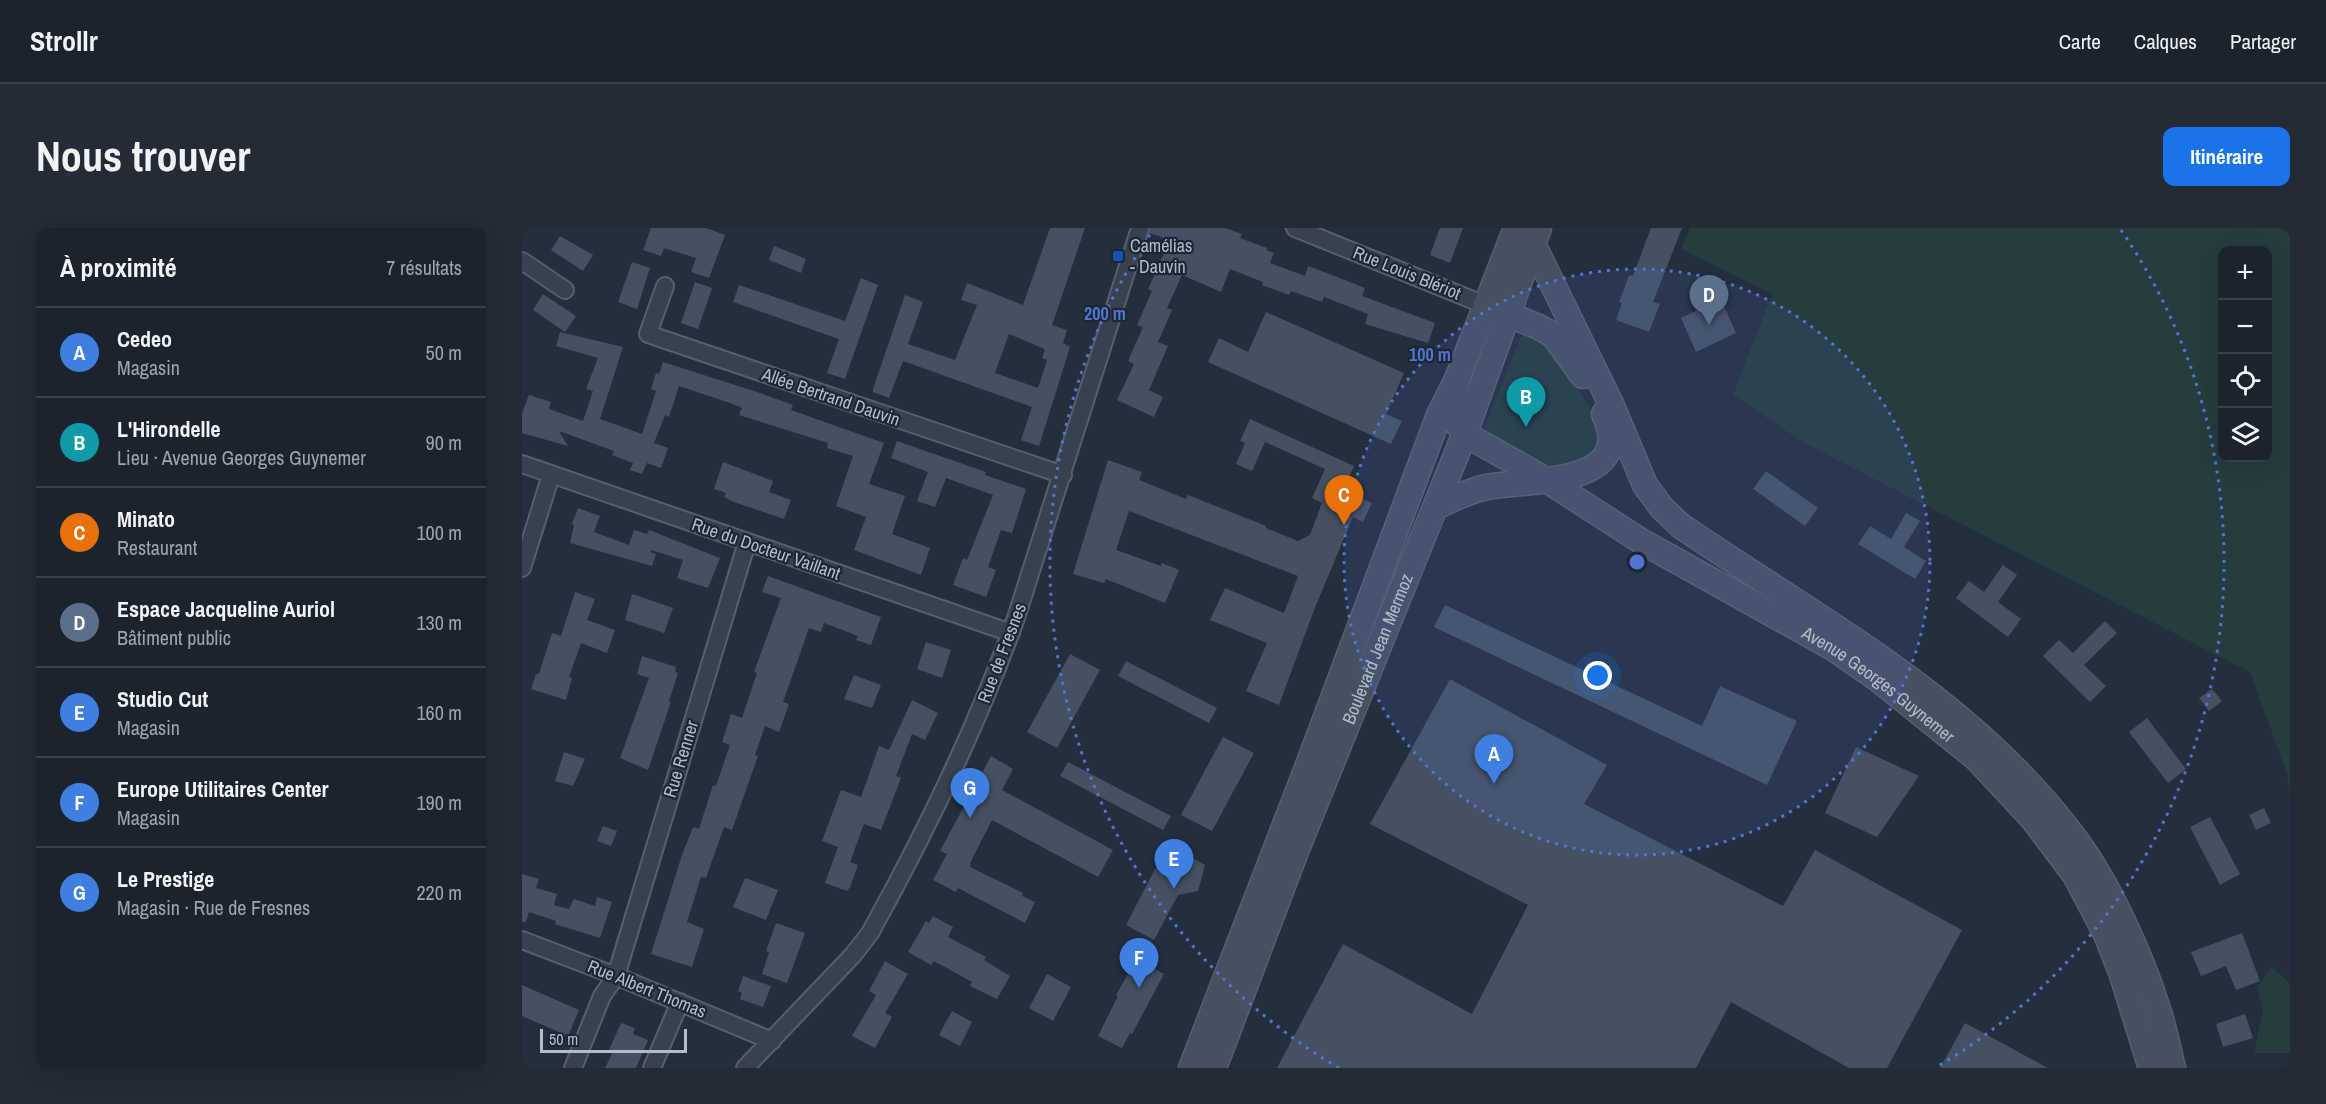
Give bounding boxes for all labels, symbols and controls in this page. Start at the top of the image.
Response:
text: Strollr [30,22,98,60]
text: Carte [2059,27,2101,56]
text: Calques [2134,27,2197,56]
text: Partager [2230,27,2296,56]
button: Itinéraire [2163,127,2290,186]
text: Nous trouver [36,128,250,184]
place label: Camélias - Dauvin [1130,233,1192,279]
street label: Rue Louis Blériot [1350,240,1465,305]
map controls [2218,246,2272,462]
button: + [2218,246,2272,300]
marker: Camélias - Dauvin [1111,249,1125,263]
text: À proximité [60,250,177,285]
text: 7 résultats [386,254,462,281]
pin: D [1690,276,1728,325]
button: − [2218,300,2272,354]
text: 200 m [1084,301,1126,326]
text: Cedeo [117,324,172,354]
text: A [74,339,85,366]
text: 50 m [426,339,462,366]
text: 100 m [1409,342,1451,367]
text: Magasin [117,354,180,381]
button: locate [2218,354,2272,408]
street label: Allée Bertrand Dauvin [758,361,904,432]
pin: B [1506,378,1546,427]
button: layers [2218,408,2272,462]
text: L'Hirondelle [117,414,221,444]
text: B [74,429,85,456]
text: 90 m [426,429,462,456]
text: Lieu · Avenue Georges Guynemer [117,444,366,471]
pin: C [1324,476,1364,525]
text: Minato [117,504,175,534]
street label: Rue du Docteur Vaillant [689,511,844,586]
text: C [74,519,85,546]
text: 100 m [416,519,462,546]
text: Restaurant [117,534,197,561]
centre of rings [1627,552,1647,572]
street label: Boulevard Jean Mermoz [1336,570,1419,728]
text: Espace Jacqueline Auriol [117,594,335,624]
street label: Rue de Fresnes [971,599,1032,706]
text: D [74,609,85,636]
text: 130 m [416,609,462,636]
street label: Avenue Georges Guynemer [1797,620,1960,748]
text: Bâtiment public [117,624,231,651]
your location [1583,661,1612,690]
text: Studio Cut [117,684,208,714]
text: E [74,699,85,726]
text: 160 m [416,699,462,726]
text: Magasin [117,714,180,741]
street label: Rue Renner [657,717,704,801]
pin: A [1474,734,1514,784]
pin: G [950,768,990,818]
text: Europe Utilitaires Center [117,774,329,804]
text: F [74,789,85,816]
text: 190 m [416,789,462,816]
text: Magasin [117,804,180,831]
pin: E [1154,840,1194,889]
text: Le Prestige [117,864,214,894]
text: G [73,879,86,906]
text: 220 m [416,879,462,906]
text: Magasin · Rue de Fresnes [117,894,310,921]
pin: F [1120,938,1158,988]
street label: Rue Albert Thomas [584,953,710,1024]
scale bar [540,1026,687,1054]
text: 50 m [549,1028,578,1050]

